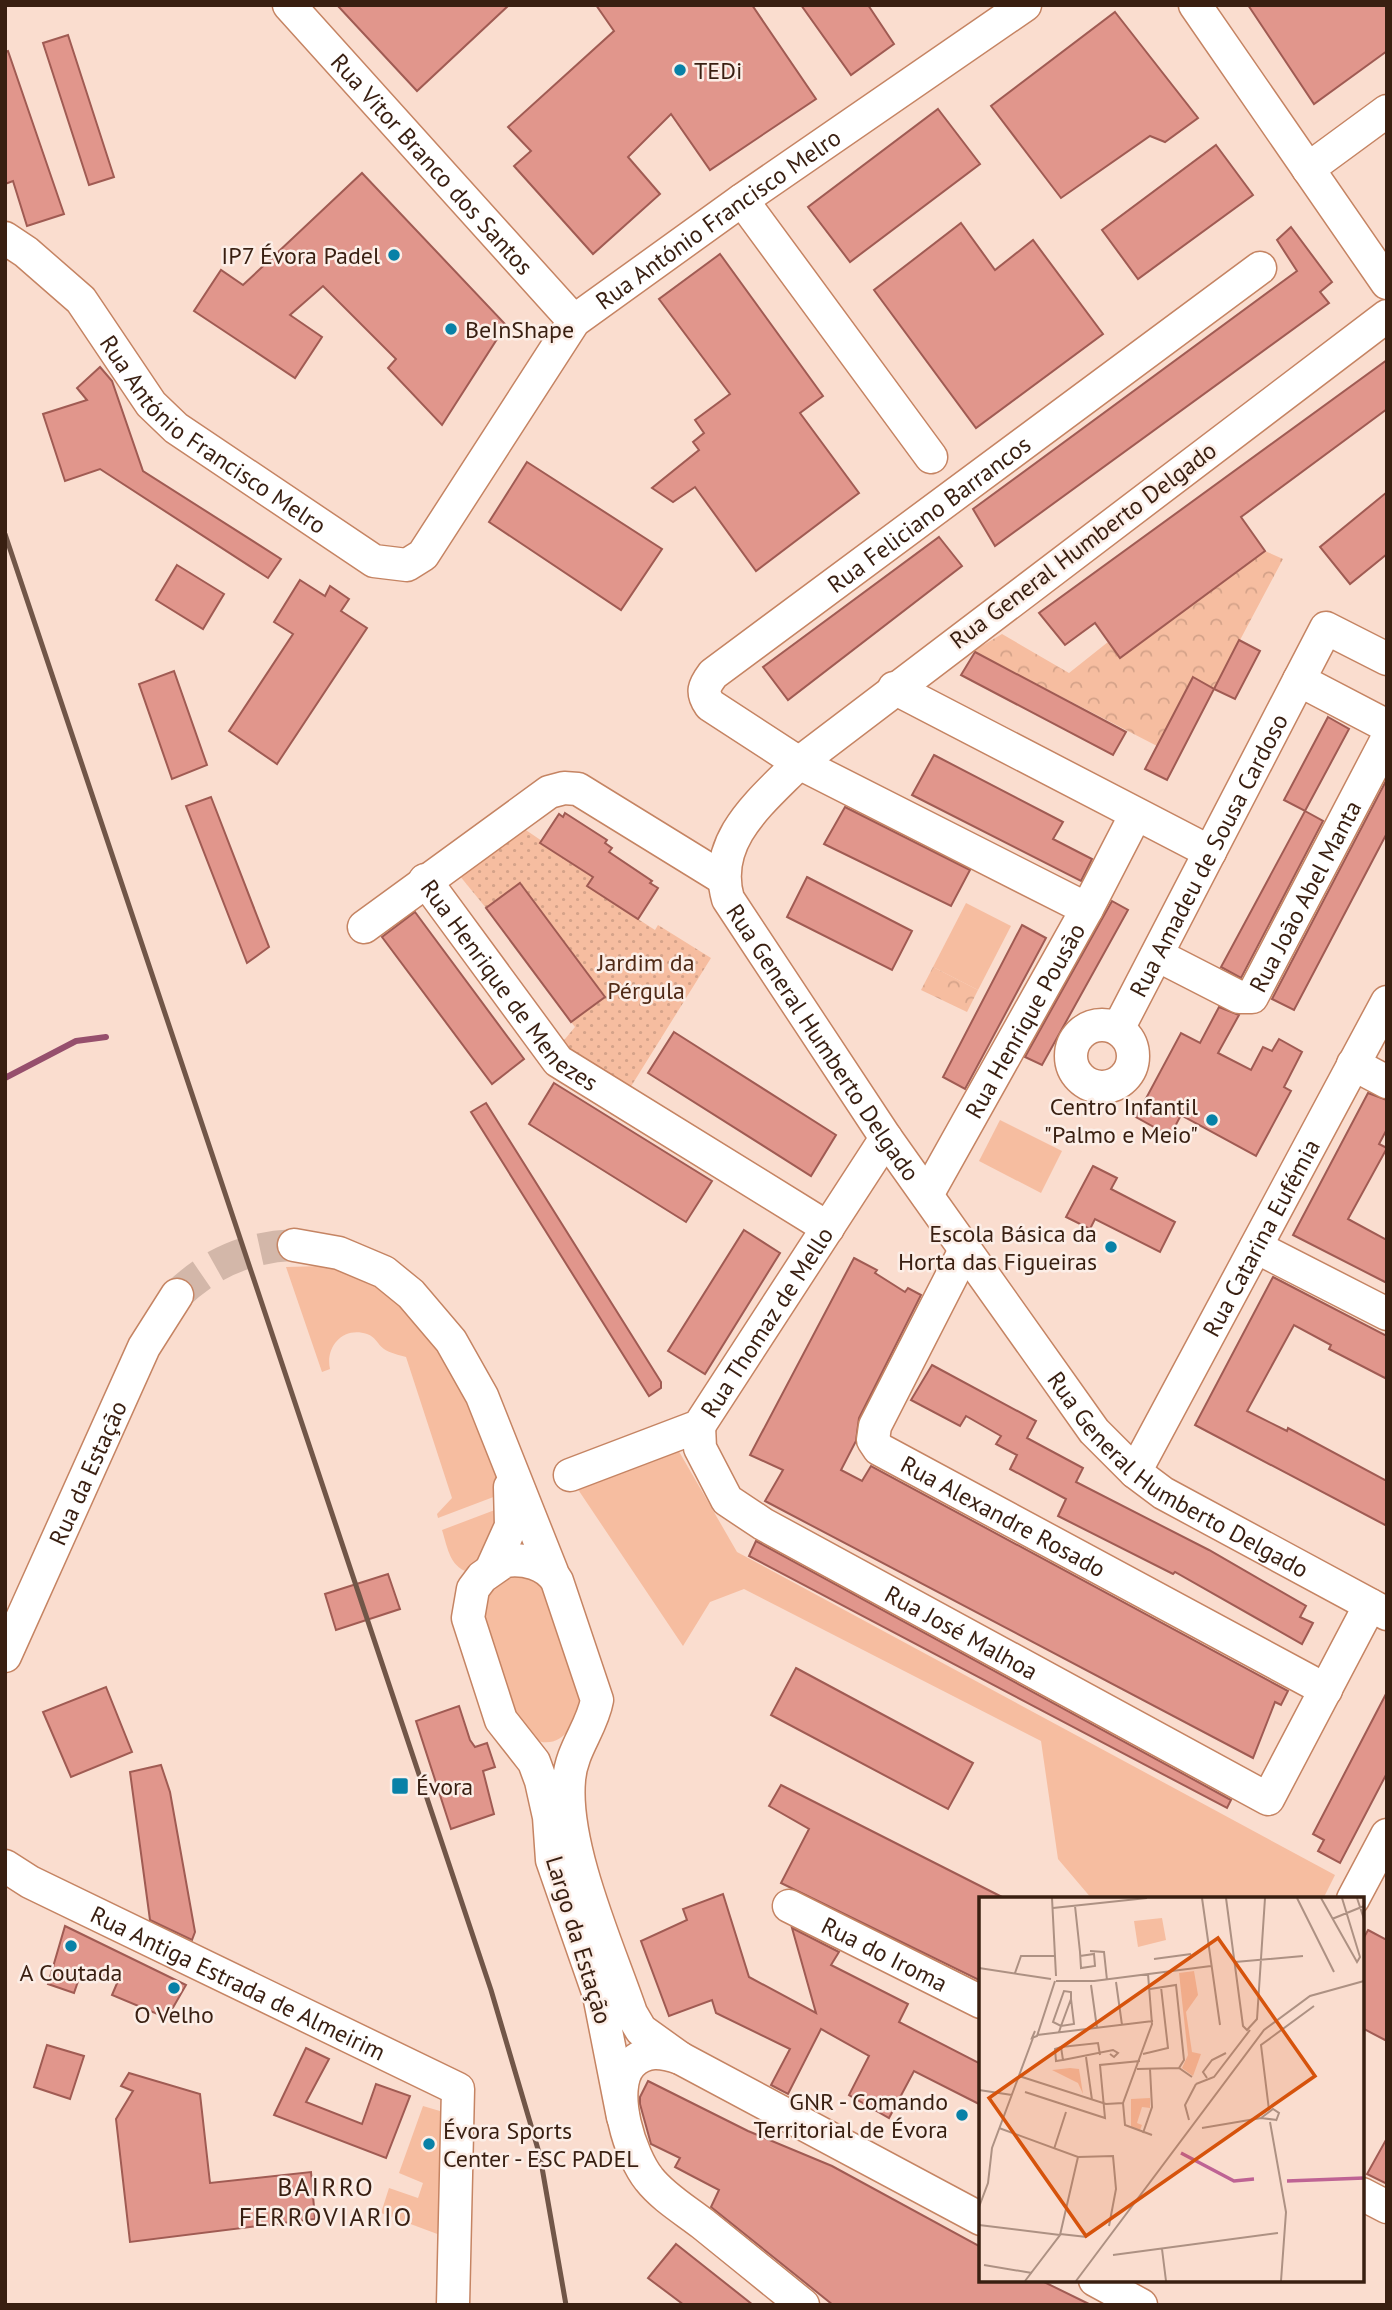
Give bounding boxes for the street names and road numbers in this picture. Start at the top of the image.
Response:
street label: Rua Vitor Branco dos Santos [324,47,540,281]
street label: Rua António Francisco Melro [589,121,846,316]
street label: Rua António Francisco Melro [93,329,333,540]
street label: Rua Feliciano Barrancos [821,428,1037,600]
street label: Rua General Humberto Delgado [943,434,1223,656]
street label: Rua Amadeu de Sousa Cardoso [1122,708,1295,1002]
street label: Rua João Abel Manta [1242,795,1368,997]
street label: Rua Henrique de Menezes [414,873,604,1098]
street label: Rua General Humberto Delgado [720,898,927,1187]
street label: Rua Henrique Pousão [958,917,1092,1124]
street label: Rua Catarina Eufémia [1195,1133,1326,1342]
street label: Rua Thomaz de Mello [693,1221,840,1423]
street label: Rua General Humberto Delgado [1041,1365,1314,1584]
street label: Rua da Estação [41,1396,133,1550]
street label: Rua Alexandre Rosado [896,1448,1111,1584]
street label: Rua José Malhoa [880,1578,1044,1686]
street label: Largo da Estação [539,1852,619,2028]
street label: Rua Antiga Estrada de Almeirim [86,1898,391,2067]
street label: Rua do Iroma [817,1909,953,1998]

